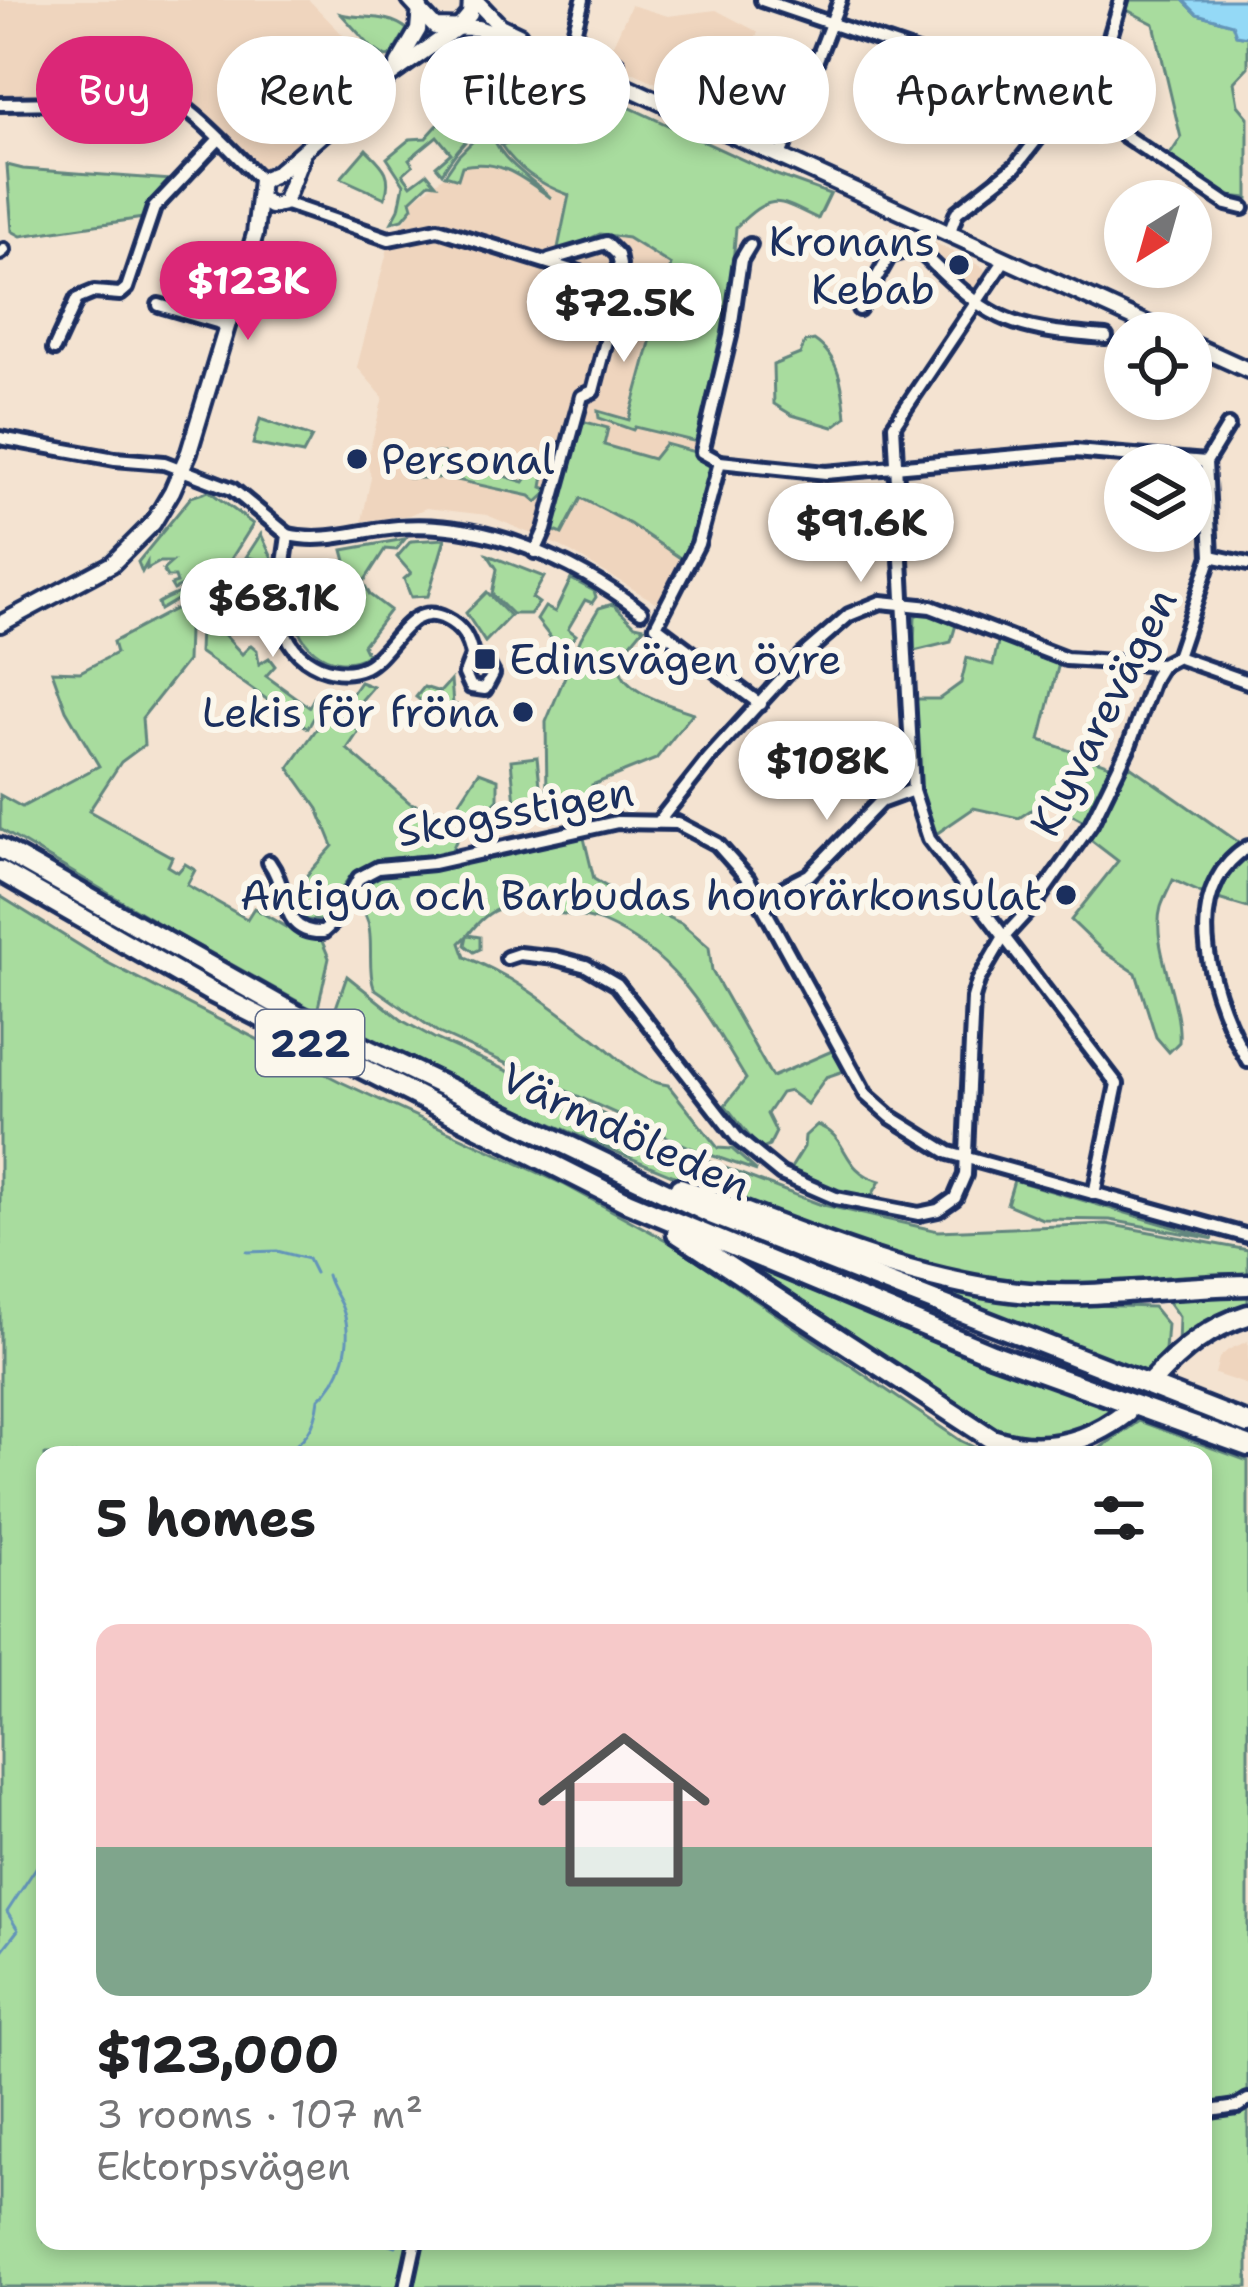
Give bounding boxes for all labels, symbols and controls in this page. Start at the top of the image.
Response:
chip: Buy [36,36,193,144]
chip: Rent [217,36,396,144]
chip: Filters [420,36,630,144]
chip: New [654,36,829,144]
chip: Apartment [853,36,1156,144]
north arrow [1104,180,1212,288]
map controls [1104,180,1212,552]
place label: Kronans Kebab [769,213,935,317]
pin: $123K [164,241,332,343]
marker: Kronans Kebab [946,252,972,278]
text: $123K [187,254,309,306]
pin: $72.5K [526,263,722,365]
text: $72.5K [554,276,694,328]
button: locate [1104,312,1212,420]
place label: Personal [381,431,555,487]
button: layers [1104,444,1212,552]
marker: Personal [344,446,370,472]
pin: $91.6K [763,483,959,585]
text: $91.6K [795,496,927,548]
pin: $68.1K [175,558,371,660]
text: $68.1K [207,571,339,623]
street label: Klyvarevägen [1016,578,1190,846]
place label: Edinsvägen övre [509,631,842,687]
marker: Edinsvägen övre [472,646,498,672]
place label: Lekis för fröna [202,684,499,740]
marker: Lekis för fröna [510,699,536,725]
pin: $108K [743,721,911,823]
text: $108K [765,734,889,786]
street label: Skogsstigen [392,763,638,859]
place label: Antigua och Barbudas honorärkonsulat [240,867,1042,923]
marker: Antigua och Barbudas honorärkonsulat [1053,882,1079,908]
road number: 222 [256,1010,364,1076]
street label: Värmdöleden [492,1049,760,1213]
text: 5 homes [96,1484,316,1552]
icon: filters [1086,1485,1152,1551]
icon: home [516,1702,732,1918]
text: $123,000 [96,2020,339,2088]
text: 3 rooms · 107 m² [96,2088,423,2140]
text: Ektorpsvägen [96,2140,351,2192]

